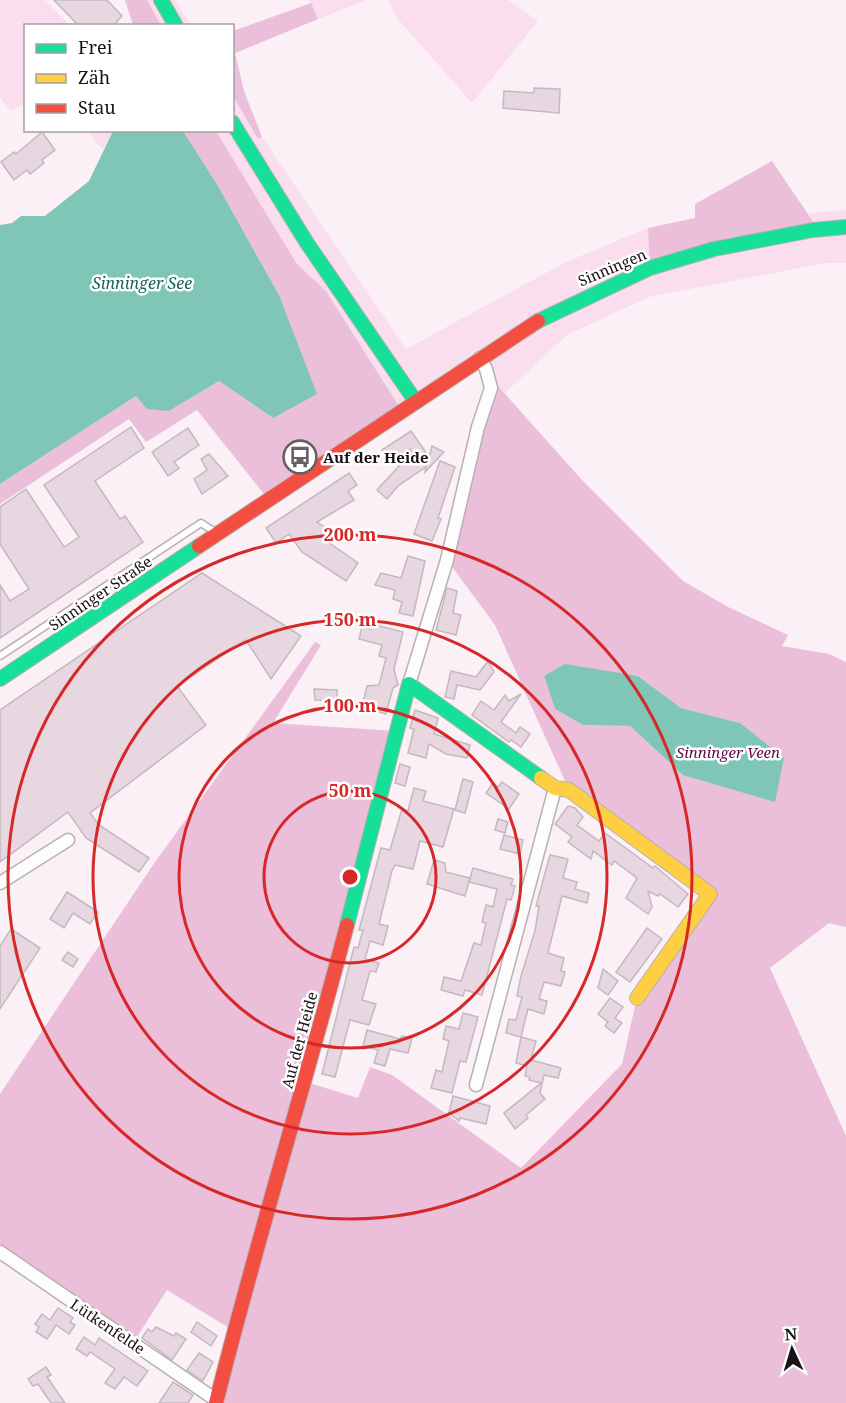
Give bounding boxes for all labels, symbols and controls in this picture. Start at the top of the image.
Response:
legend [24,24,234,132]
text: Frei [78,35,113,59]
text: Zäh [78,65,110,89]
text: Stau [78,95,116,119]
street label: Sinningen [575,243,650,290]
water label: Sinninger See [92,272,192,294]
bus stop icon: Auf der Heide [282,439,318,475]
place label: Auf der Heide [323,447,429,467]
text: 200 m [324,522,377,546]
street label: Sinninger Straße [45,551,155,635]
text: 150 m [324,607,377,631]
text: 100 m [324,693,377,717]
park label: Sinninger Veen [676,742,780,762]
text: 50 m [329,778,372,802]
centre of rings [340,867,360,887]
street label: Auf der Heide [276,989,322,1091]
street label: Lütkenfelde [67,1294,149,1358]
north arrow [762,1319,822,1379]
text: N [784,1323,798,1345]

